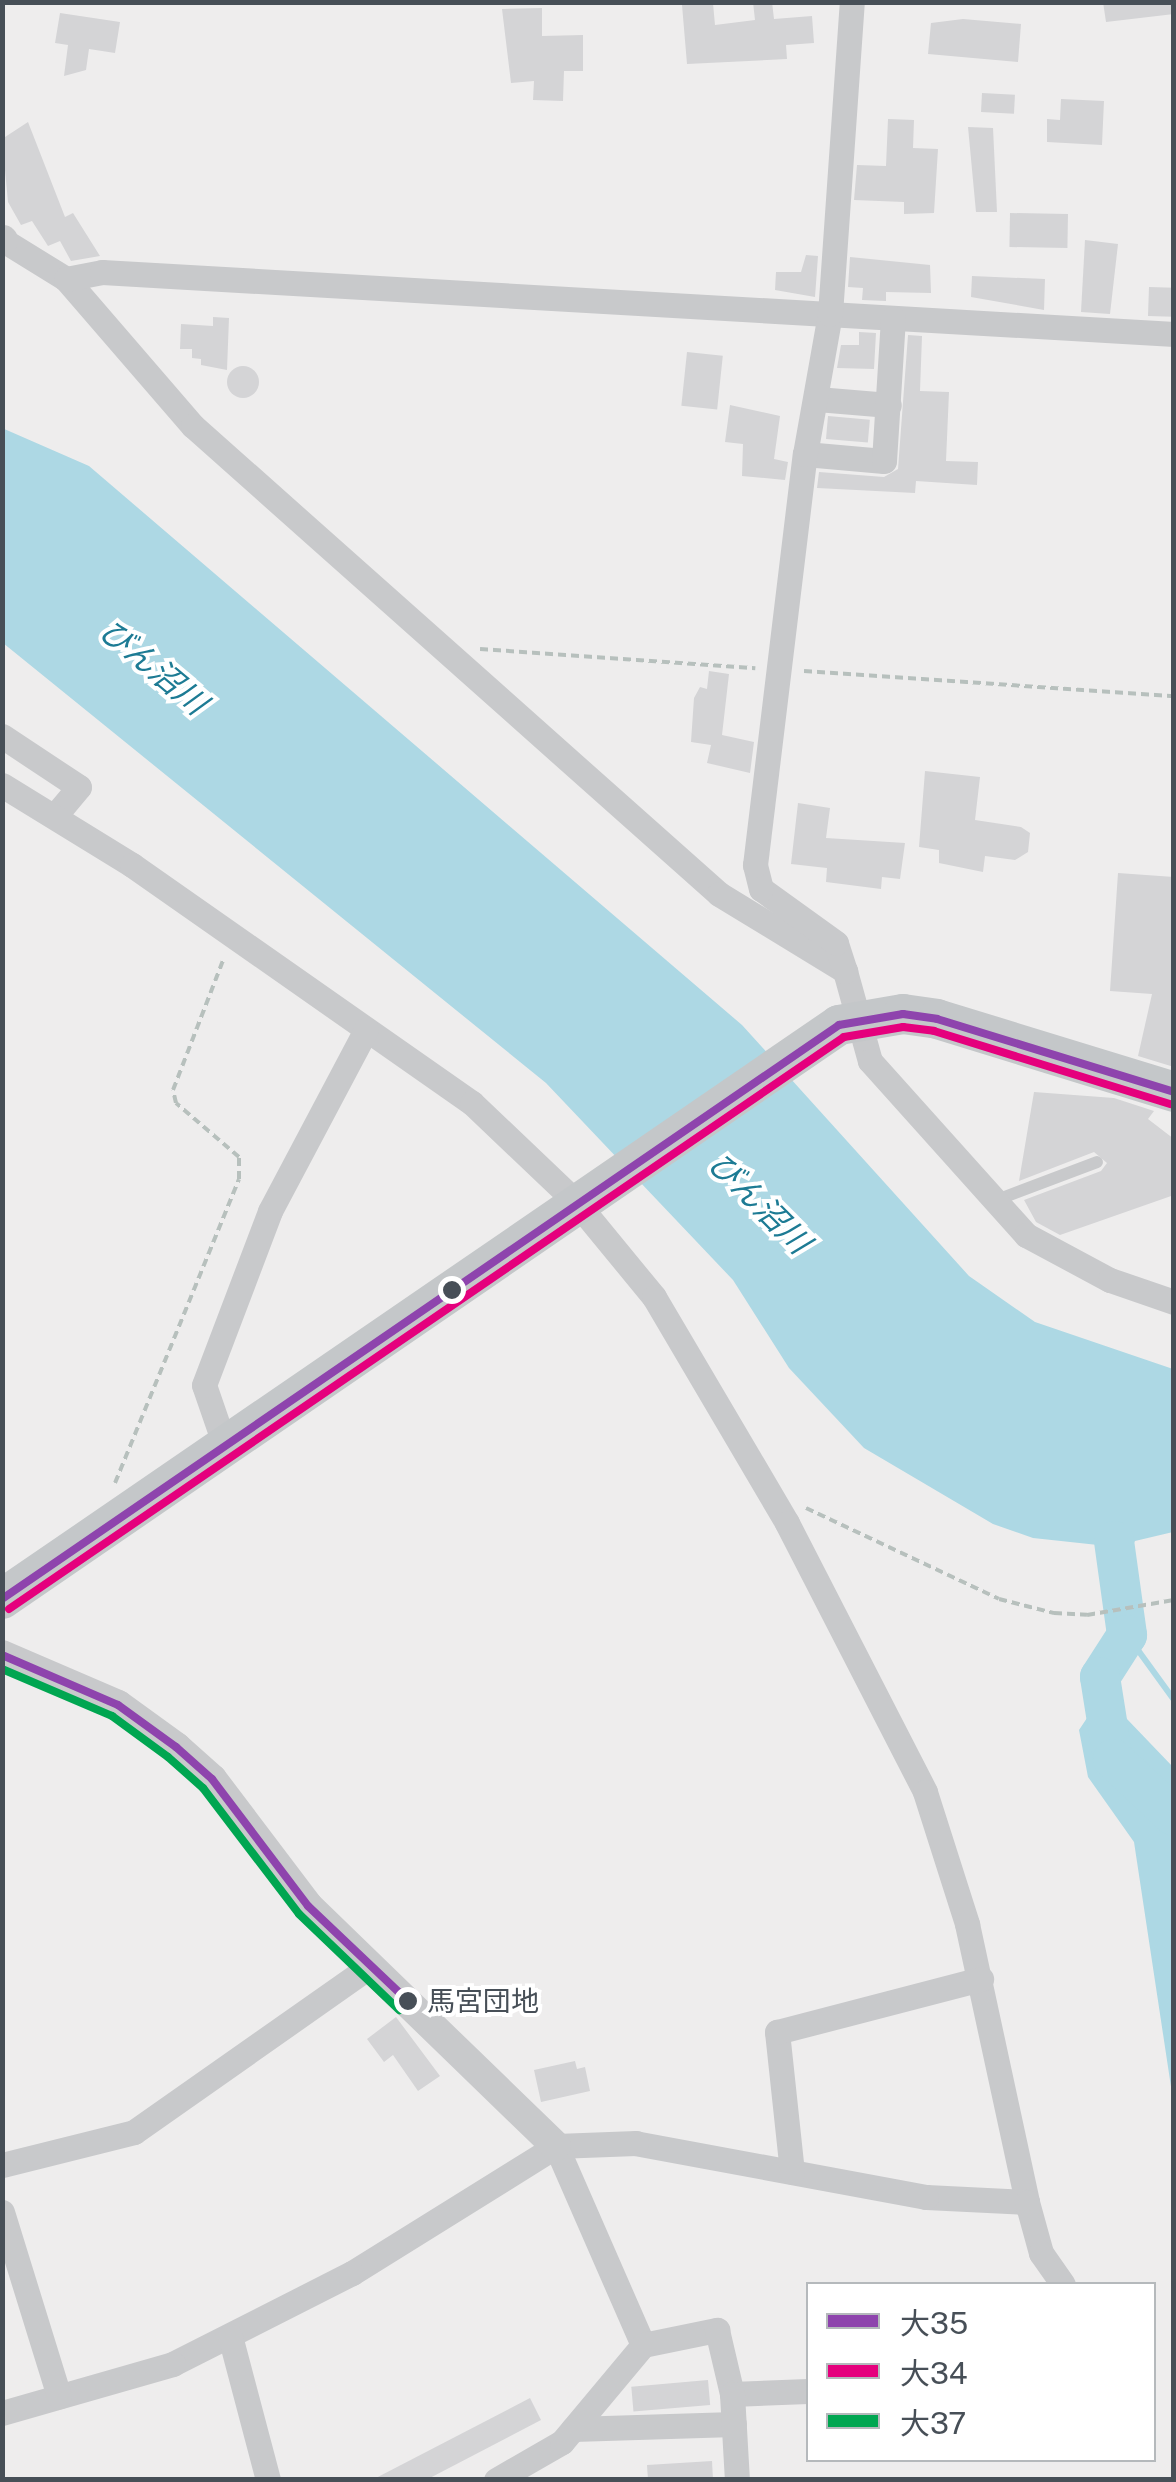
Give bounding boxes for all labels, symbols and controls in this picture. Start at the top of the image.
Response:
water label: びん沼川 [92,611,214,723]
water label: びん沼川 [700,1144,818,1262]
unlabelled marker [442,1280,462,1300]
place label: 馬宮団地 [427,1984,539,2018]
marker: 馬宮団地 [398,1991,418,2011]
legend [806,2282,1156,2462]
text: 大35 [900,2305,968,2341]
text: 大34 [900,2355,968,2391]
text: 大37 [900,2405,966,2441]

